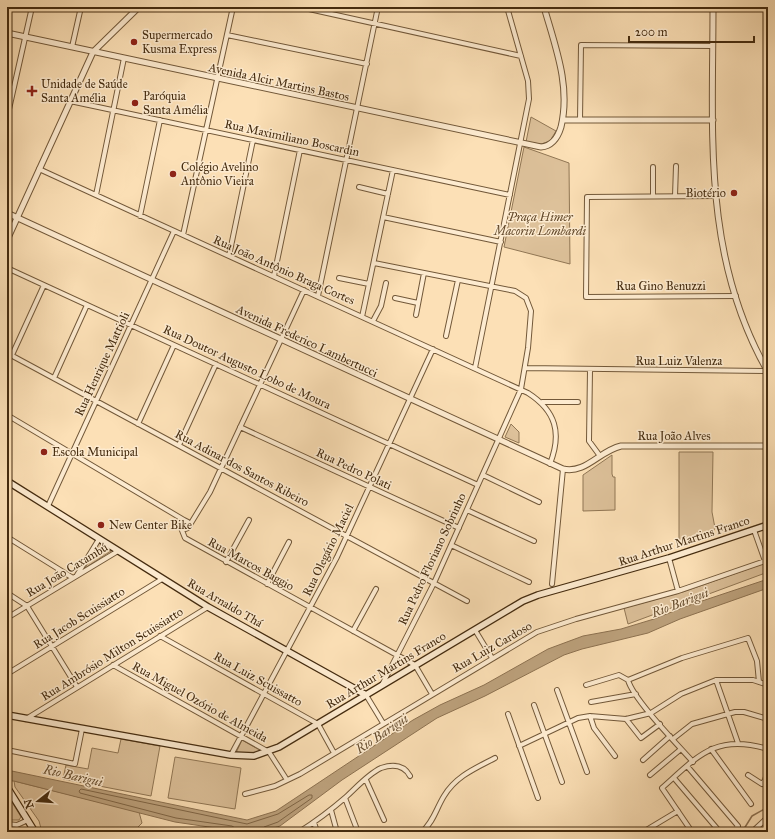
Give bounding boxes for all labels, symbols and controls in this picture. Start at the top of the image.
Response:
scale bar [629,18,754,44]
text: 200 m [635,25,668,39]
place label: Supermercado Kusma Express [142,28,217,56]
marker: Supermercado Kusma Express [129,37,139,47]
street label: Avenida Alcir Martins Bastos [206,60,351,104]
place label: Unidade de Saúde Santa Amélia [41,77,128,105]
marker: Unidade de Saúde Santa Amélia [26,85,38,97]
place label: Paróquia Santa Amélia [143,89,209,117]
marker: Paróquia Santa Amélia [130,98,140,108]
street label: Rua Maximiliano Boscardin [223,117,361,159]
place label: Colégio Avelino Antônio Vieira [180,160,258,188]
marker: Colégio Avelino Antônio Vieira [168,169,178,179]
place label: Biotério [686,186,726,200]
marker: Biotério [729,188,739,198]
park label: Praça Himer Macorin Lombardi [493,210,587,238]
street label: Rua João Antônio Braga Cortes [211,232,357,309]
street label: Rua Gino Benuzzi [616,279,707,293]
street label: Avenida Frederico Lambertucci [233,302,381,380]
street label: Rua Henrique Mattioli [72,309,134,419]
street label: Rua Doutor Augusto Lobo de Moura [161,322,334,413]
street label: Rua Luiz Valenza [636,354,723,368]
street label: Rua Adinar dos Santos Ribeiro [173,427,311,509]
street label: Rua João Alves [637,429,711,444]
place label: Escola Municipal [52,445,139,459]
street label: Rua Pedro Polati [314,445,395,493]
marker: Escola Municipal [39,447,49,457]
street label: Rua Pedro Floriano Sobrinho [395,491,469,627]
street label: Rua Olegário Maciel [300,501,358,599]
street label: Rua Arthur Martins Franco [617,513,751,569]
place label: New Center Bike [109,518,192,532]
marker: New Center Bike [96,520,106,530]
street label: Rua Marcos Baggio [205,535,296,594]
street label: Rua João Caxambú [24,540,111,601]
street label: Rua Arnaldo Thá [185,576,266,631]
street label: Rua Jacob Scuissiatto [31,584,128,653]
water label: Rio Barigui [648,585,711,622]
street label: Rua Ambrósio Milton Scuissiatto [38,604,186,704]
street label: Rua Luiz Cardoso [450,619,534,675]
street label: Rua Arthur Martins Franco [324,629,448,711]
street label: Rua Luiz Scuissatto [211,649,305,709]
street label: Rua Miguel Ozório de Almeida [129,659,271,746]
water label: Rio Barigui [352,710,412,758]
water label: Rio Barigui [41,761,104,791]
north arrow [18,781,58,821]
text: N [21,797,36,810]

